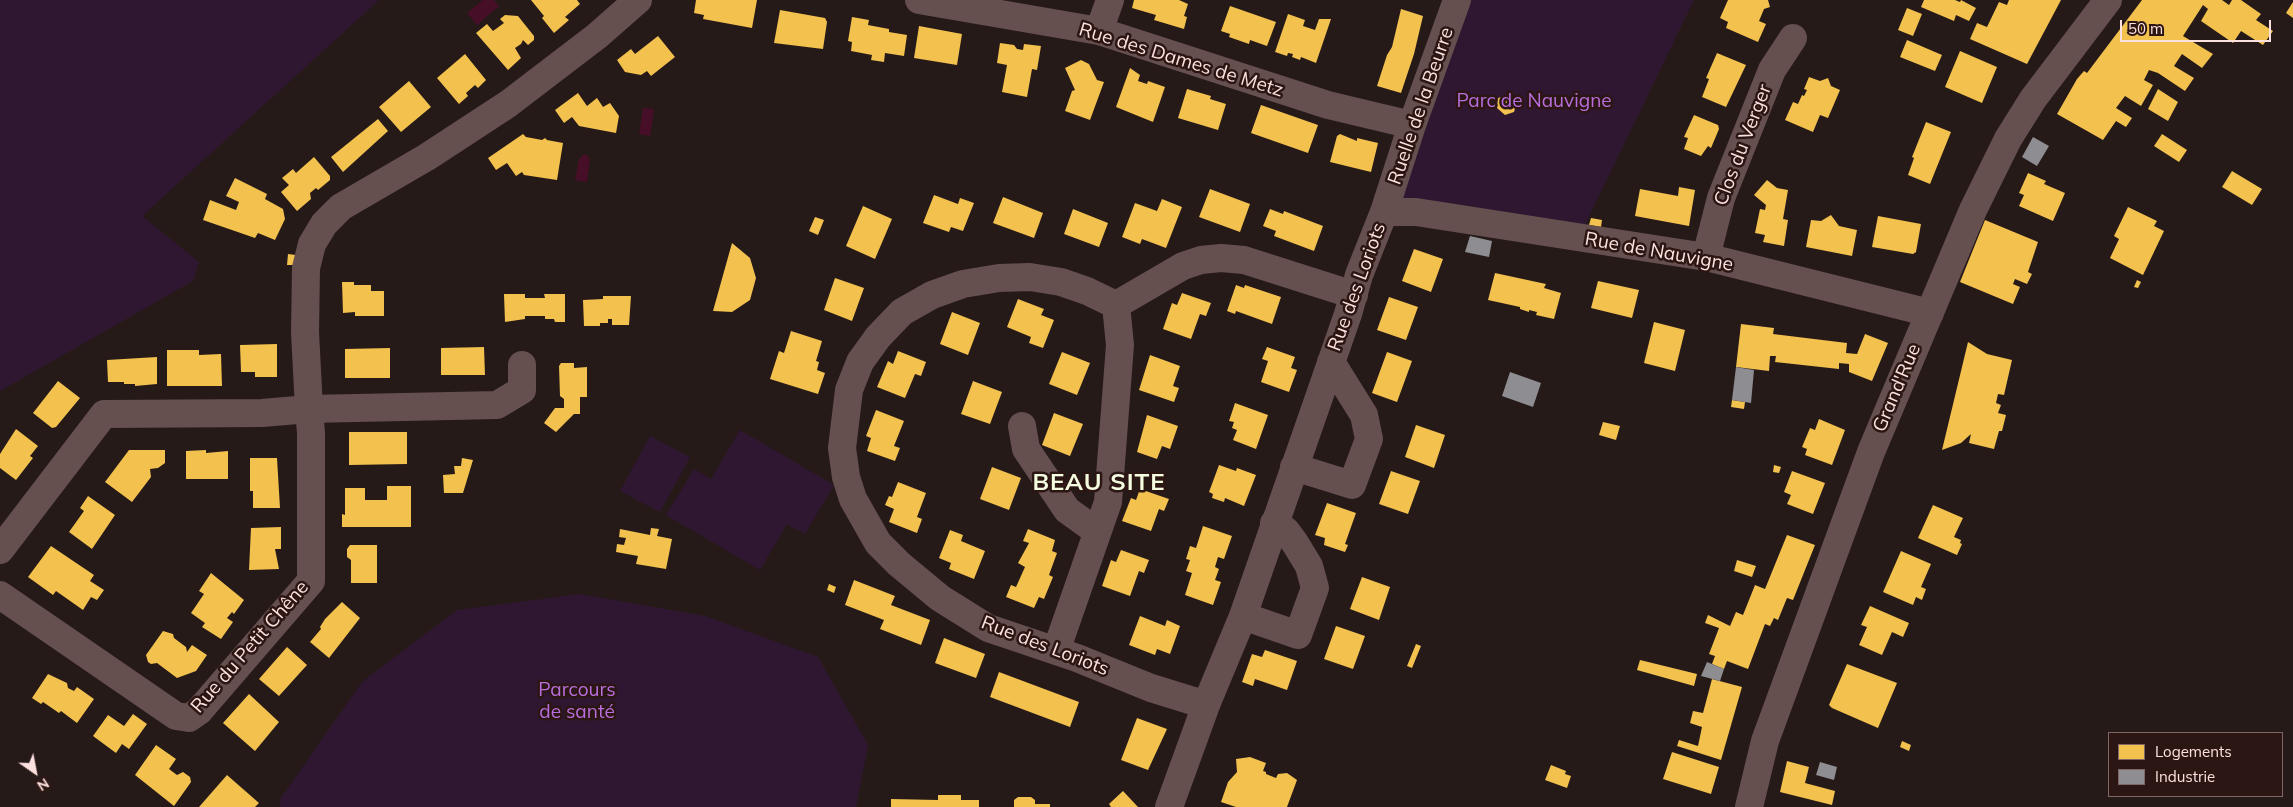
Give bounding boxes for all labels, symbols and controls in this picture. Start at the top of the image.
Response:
scale bar [2123,10,2274,42]
street label: Rue des Dames de Metz [1076,18,1286,102]
text: 50 m [2128,19,2163,38]
street label: Ruelle de la Beurre [1383,24,1459,188]
street label: Clos du Verger [1709,81,1777,209]
park label: Parc de Nauvigne [1456,90,1612,112]
street label: Rue des Loriots [1323,220,1391,354]
street label: Rue de Nauvigne [1583,228,1735,276]
street label: Grand'Rue [1868,341,1926,435]
district label: BEAU SITE [1031,469,1167,497]
street label: Rue du Petit Chêne [186,576,314,718]
street label: Rue des Loriots [978,611,1112,681]
park label: Parcours de santé [538,679,616,723]
legend [2108,732,2283,797]
text: Logements [2155,742,2232,761]
north arrow [10,747,60,797]
text: Industrie [2155,767,2215,786]
text: N [34,774,53,795]

